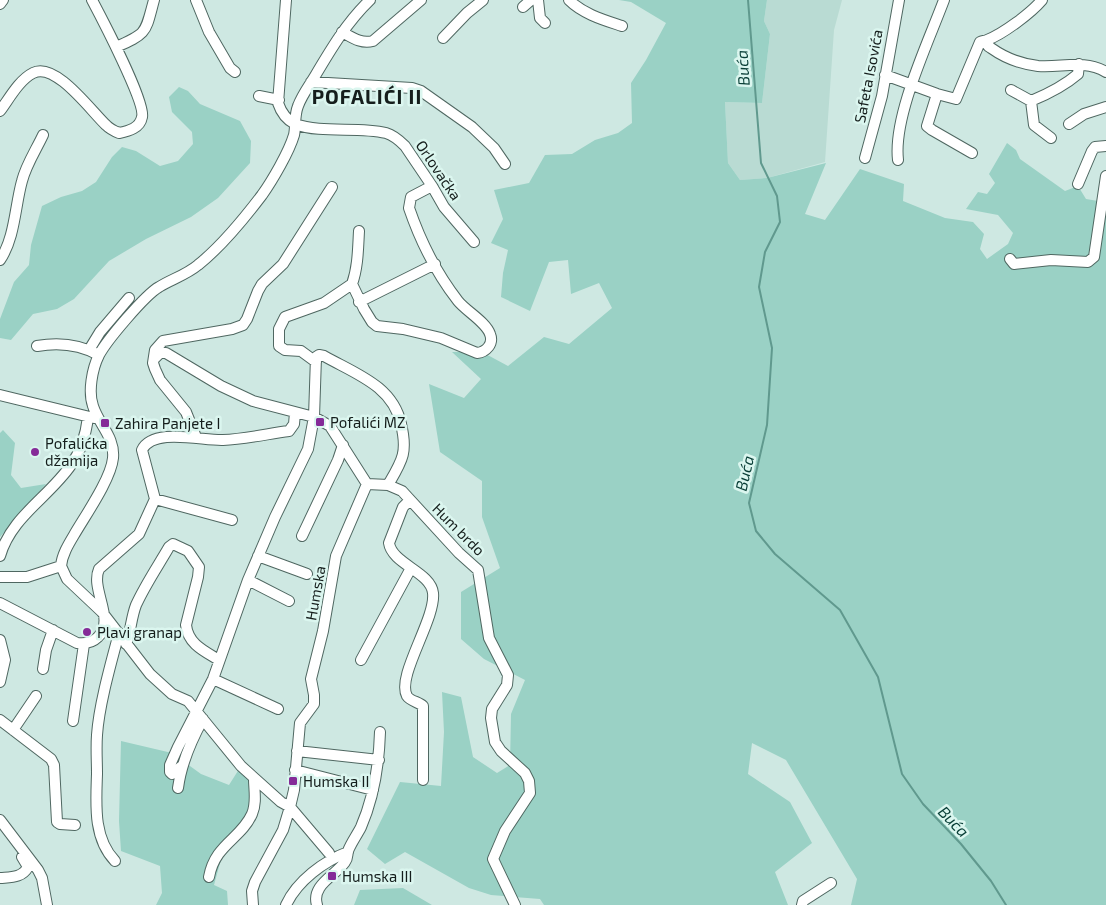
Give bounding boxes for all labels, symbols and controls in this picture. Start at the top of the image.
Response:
street label: Safeta Isovića [850,28,886,124]
water label: Buća [731,49,753,87]
district label: POFALIĆI II [312,84,422,108]
street label: Orlovačka [412,137,466,203]
place label: Pofalići MZ [330,413,405,431]
place label: Zahira Panjete I [115,414,220,433]
marker: Pofalići MZ [314,416,326,428]
marker: Zahira Panjete I [99,417,111,429]
place label: Pofalićka džamija [45,434,108,470]
marker: Pofalićka džamija [29,446,41,458]
water label: Buća [731,453,757,493]
street label: Hum brdo [429,499,489,559]
street label: Humska [301,564,329,622]
place label: Plavi granap [97,623,182,641]
marker: Plavi granap [81,626,93,638]
place label: Humska II [303,772,369,790]
marker: Humska II [287,775,299,787]
water label: Buća [935,802,973,840]
place label: Humska III [342,867,412,885]
marker: Humska III [326,870,338,882]

